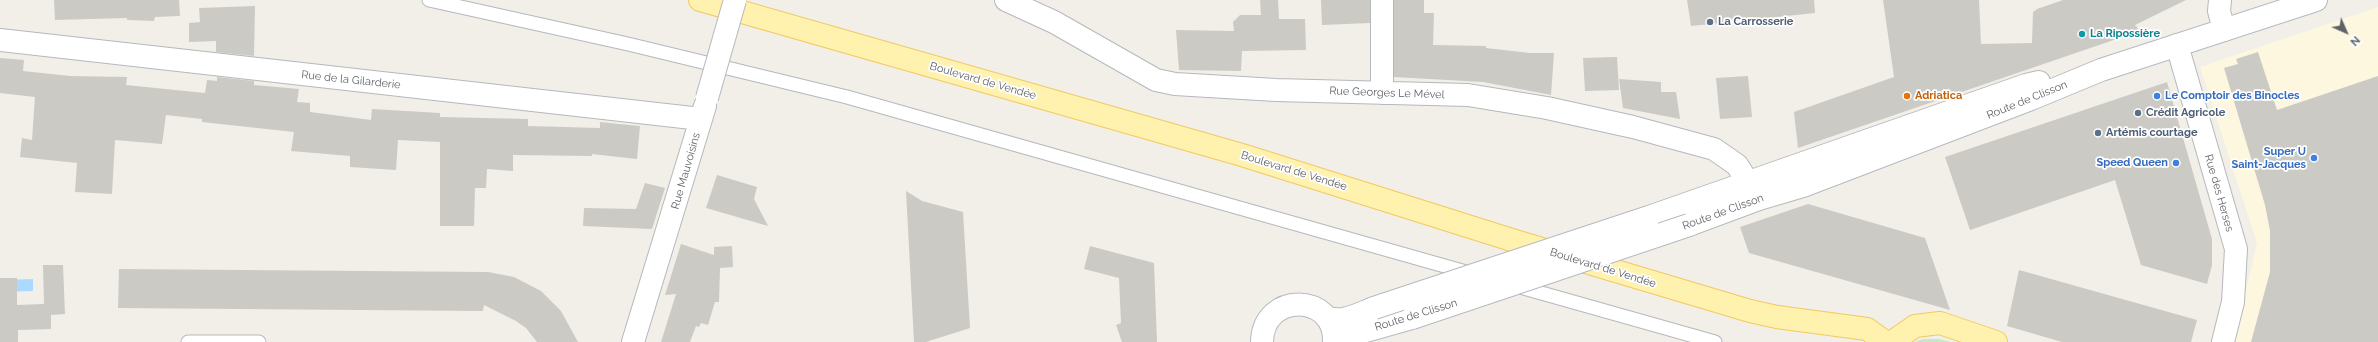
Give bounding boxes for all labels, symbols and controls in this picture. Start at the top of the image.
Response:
north arrow [2326,12,2366,52]
place label: La Carrosserie [1718,15,1793,29]
marker: La Carrosserie [1705,17,1715,27]
place label: La Ripossière [2090,27,2160,41]
marker: La Ripossière [2077,29,2087,39]
text: N [2347,33,2362,48]
street label: Boulevard de Vendée [928,59,1038,103]
street label: Rue de la Gilarderie [301,68,401,92]
street label: Route de Clisson [1985,78,2069,122]
street label: Rue Georges Le Mével [1329,84,1445,102]
place label: Adriatica [1915,89,1962,103]
place label: Le Comptoir des Binocles [2165,89,2300,103]
marker: Adriatica [1902,91,1912,101]
marker: Le Comptoir des Binocles [2152,91,2162,101]
place label: Crédit Agricole [2146,106,2225,120]
marker: Crédit Agricole [2133,108,2143,118]
place label: Artémis courtage [2106,126,2197,140]
marker: Artémis courtage [2093,128,2103,138]
street label: Rue Mauvoisins [669,131,703,211]
place label: Super U Saint-Jacques [2231,145,2306,171]
street label: Boulevard de Vendée [1239,149,1349,193]
street label: Rue des Herses [2202,153,2236,233]
marker: Super U Saint-Jacques [2309,153,2319,163]
place label: Speed Queen [2096,156,2168,170]
marker: Speed Queen [2171,158,2181,168]
street label: Route de Clisson [1681,191,1765,233]
street label: Boulevard de Vendée [1548,246,1658,290]
street label: Route de Clisson [1373,296,1459,334]

